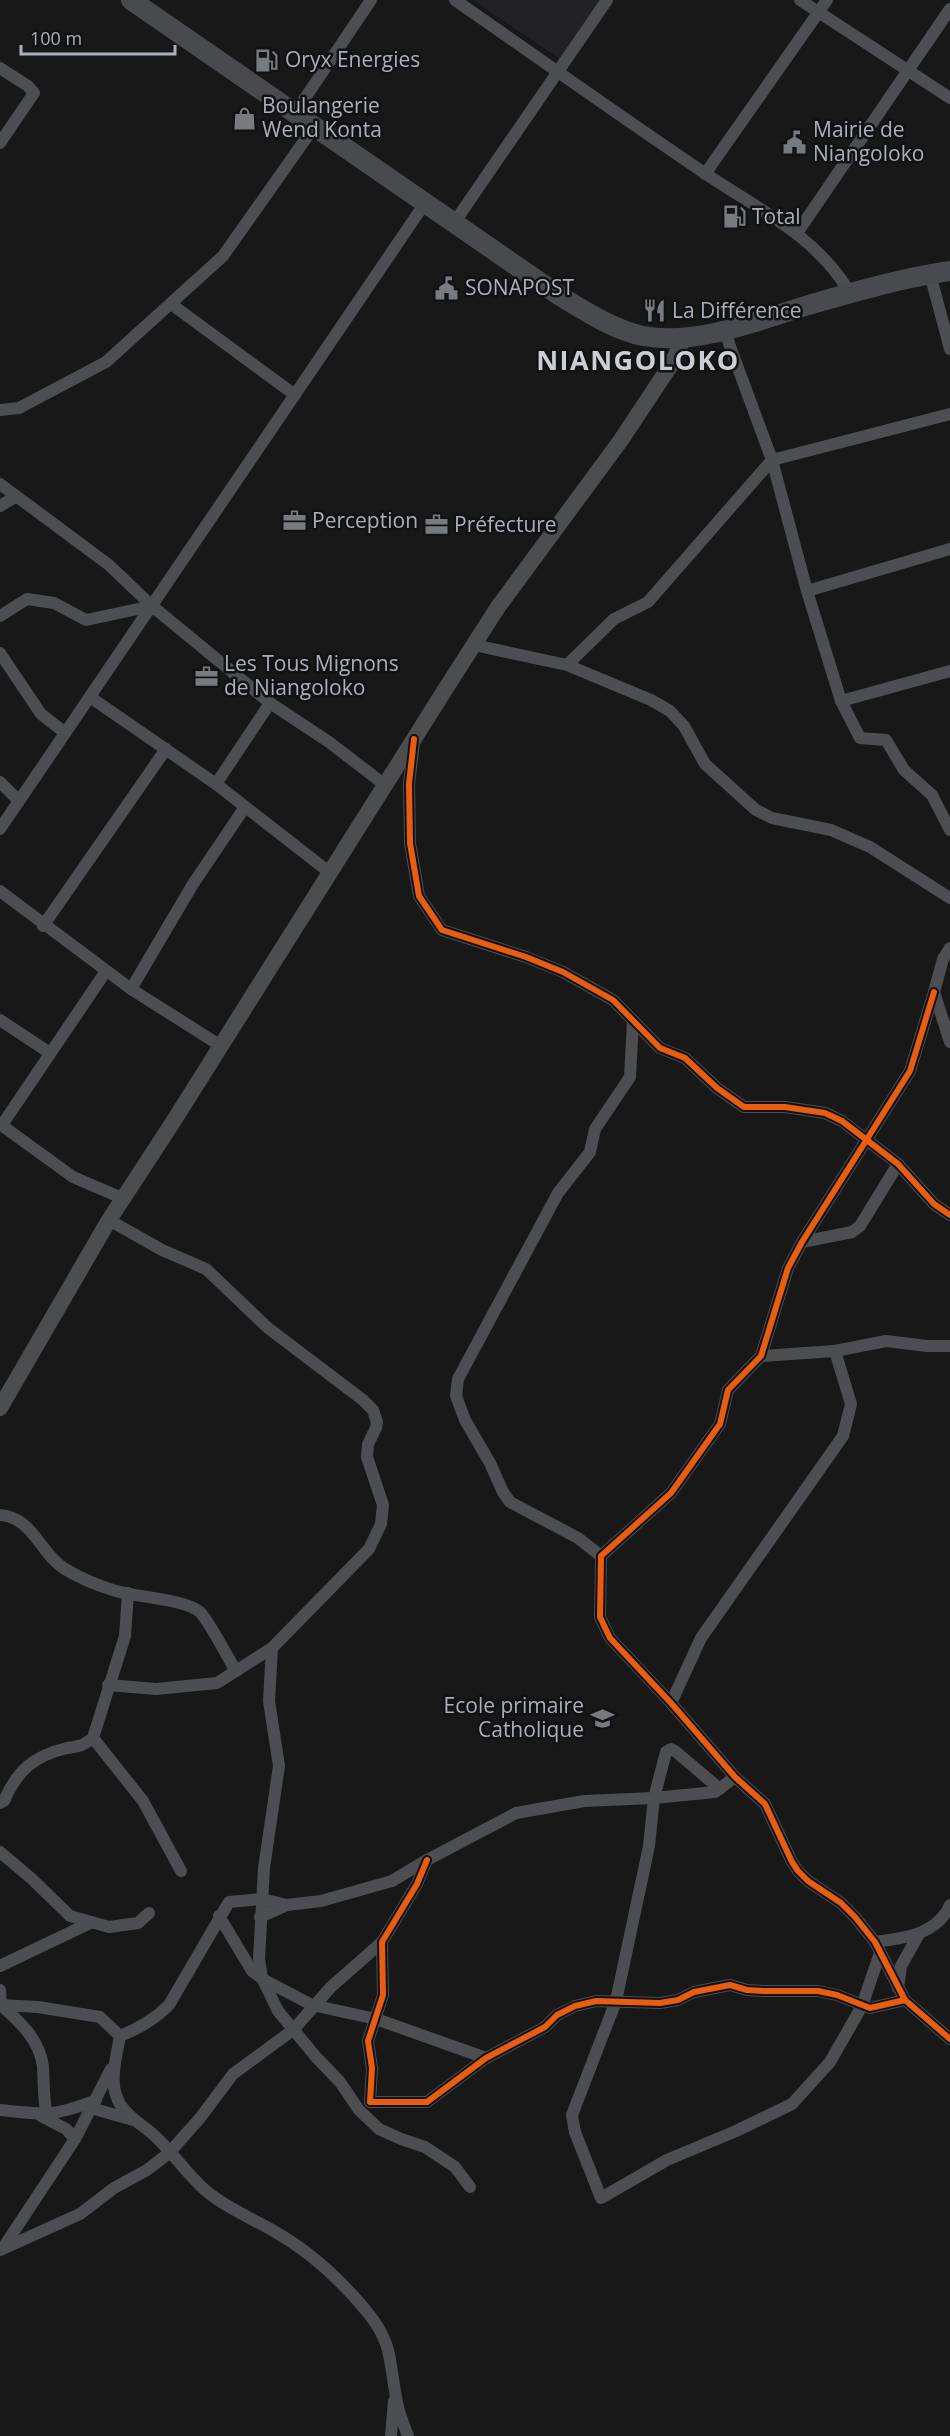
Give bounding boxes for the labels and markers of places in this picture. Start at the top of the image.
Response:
place label: Oryx Energies [285,45,420,73]
fuel station icon: Oryx Energies [254,47,280,73]
place label: Boulangerie Wend Konta [262,91,382,143]
shop icon: Boulangerie Wend Konta [231,105,257,131]
place label: Mairie de Niangoloko [813,115,924,167]
public building icon: Mairie de Niangoloko [782,129,808,155]
place label: Total [752,202,801,230]
fuel station icon: Total [721,204,747,230]
place label: SONAPOST [465,273,574,301]
public building icon: SONAPOST [434,275,460,301]
place label: La Différence [672,296,802,324]
restaurant icon: La Différence [641,298,667,324]
place label: Perception [312,506,418,534]
office icon: Perception [281,508,307,534]
place label: Préfecture [454,510,557,538]
office icon: Préfecture [423,512,449,538]
place label: Les Tous Mignons de Niangoloko [224,649,399,701]
office icon: Les Tous Mignons de Niangoloko [193,663,219,689]
place label: Ecole primaire Catholique [444,1691,584,1743]
school or university icon: Ecole primaire Catholique [589,1705,615,1731]

